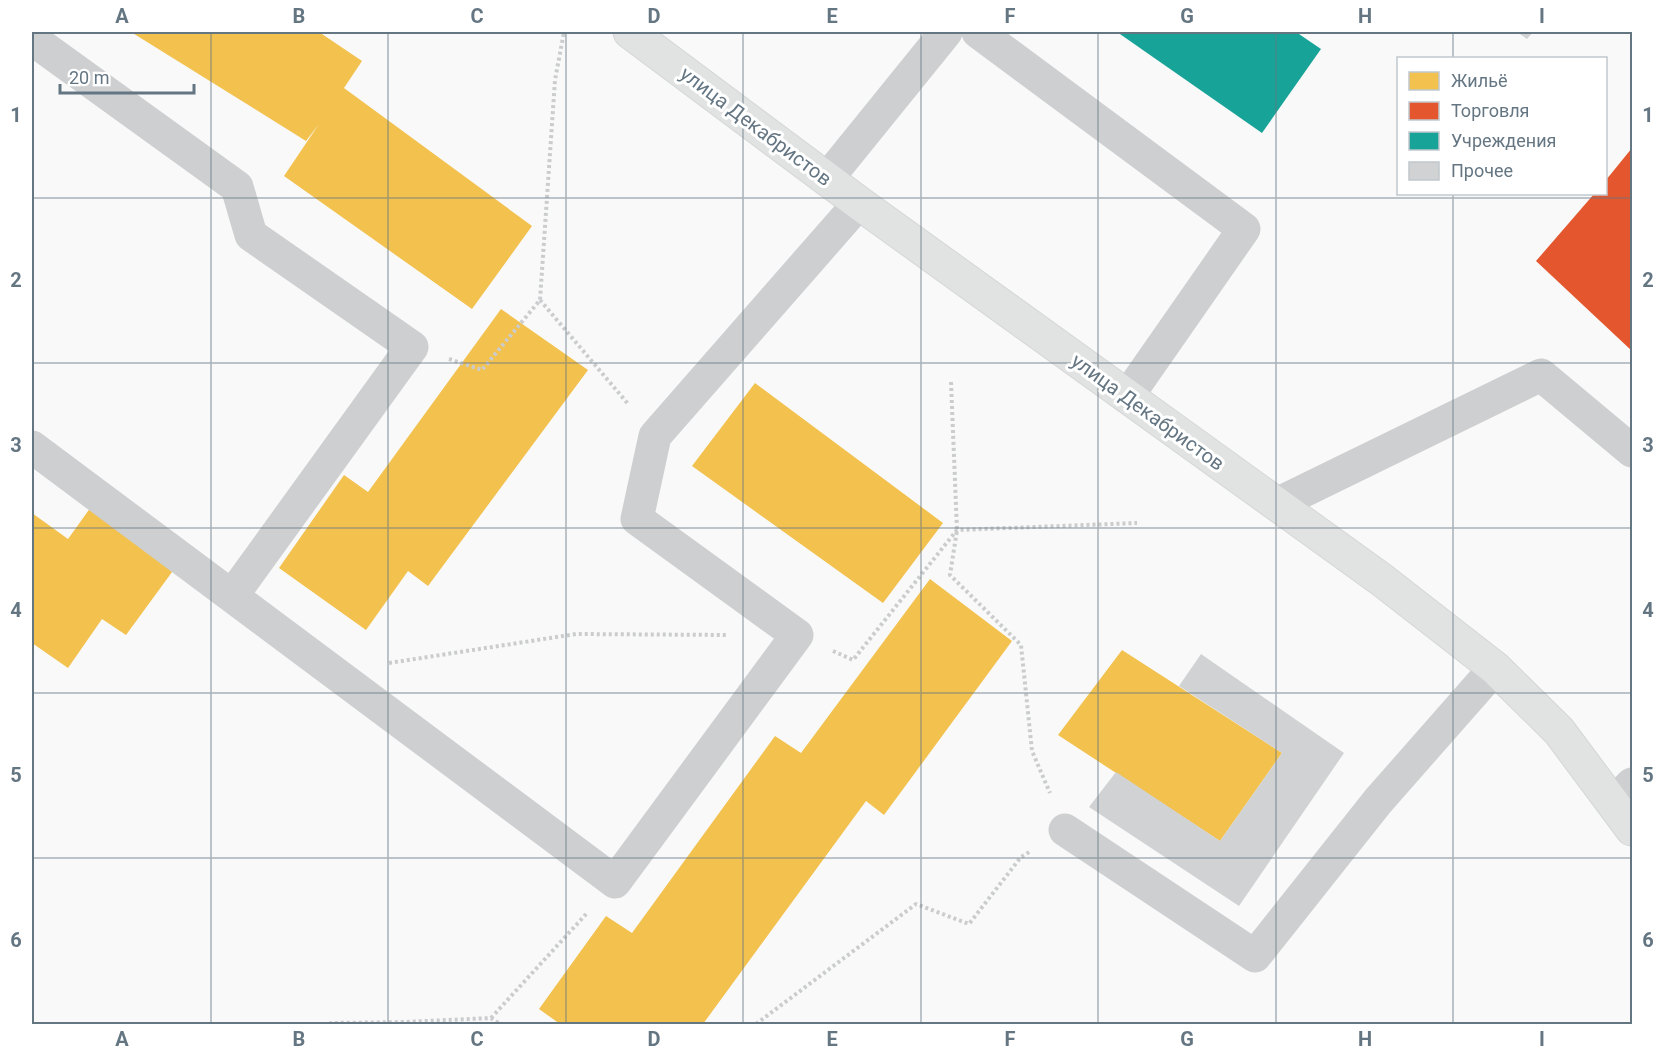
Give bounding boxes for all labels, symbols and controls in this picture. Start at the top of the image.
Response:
text: A [115,4,129,28]
text: B [293,4,305,28]
text: C [470,4,484,28]
text: D [648,4,661,28]
text: E [826,4,838,28]
text: F [1005,4,1016,28]
text: G [1180,4,1194,28]
text: H [1358,4,1372,28]
text: I [1539,4,1545,28]
scale bar [60,57,194,95]
legend [1397,57,1607,195]
street label: улица Декабристов [676,61,836,191]
text: 20 m [69,67,109,88]
text: Жильё [1451,70,1507,91]
text: Торговля [1451,100,1529,121]
text: 1 [10,103,22,127]
text: 1 [1642,103,1654,127]
text: Учреждения [1451,130,1556,151]
text: Прочее [1451,160,1513,181]
text: 2 [10,268,22,292]
text: 2 [1642,268,1654,292]
street label: улица Декабристов [1067,348,1229,476]
text: 3 [10,433,22,457]
text: 3 [1642,433,1654,457]
text: 4 [10,598,22,622]
text: 4 [1642,598,1654,622]
text: 5 [10,763,22,787]
text: 5 [1642,763,1654,787]
text: 6 [10,928,22,952]
text: 6 [1642,928,1654,952]
text: A [115,1027,129,1051]
text: B [293,1027,305,1051]
text: C [470,1027,484,1051]
text: D [648,1027,661,1051]
text: E [826,1027,838,1051]
text: F [1005,1027,1016,1051]
text: G [1180,1027,1194,1051]
text: H [1358,1027,1372,1051]
text: I [1539,1027,1545,1051]

